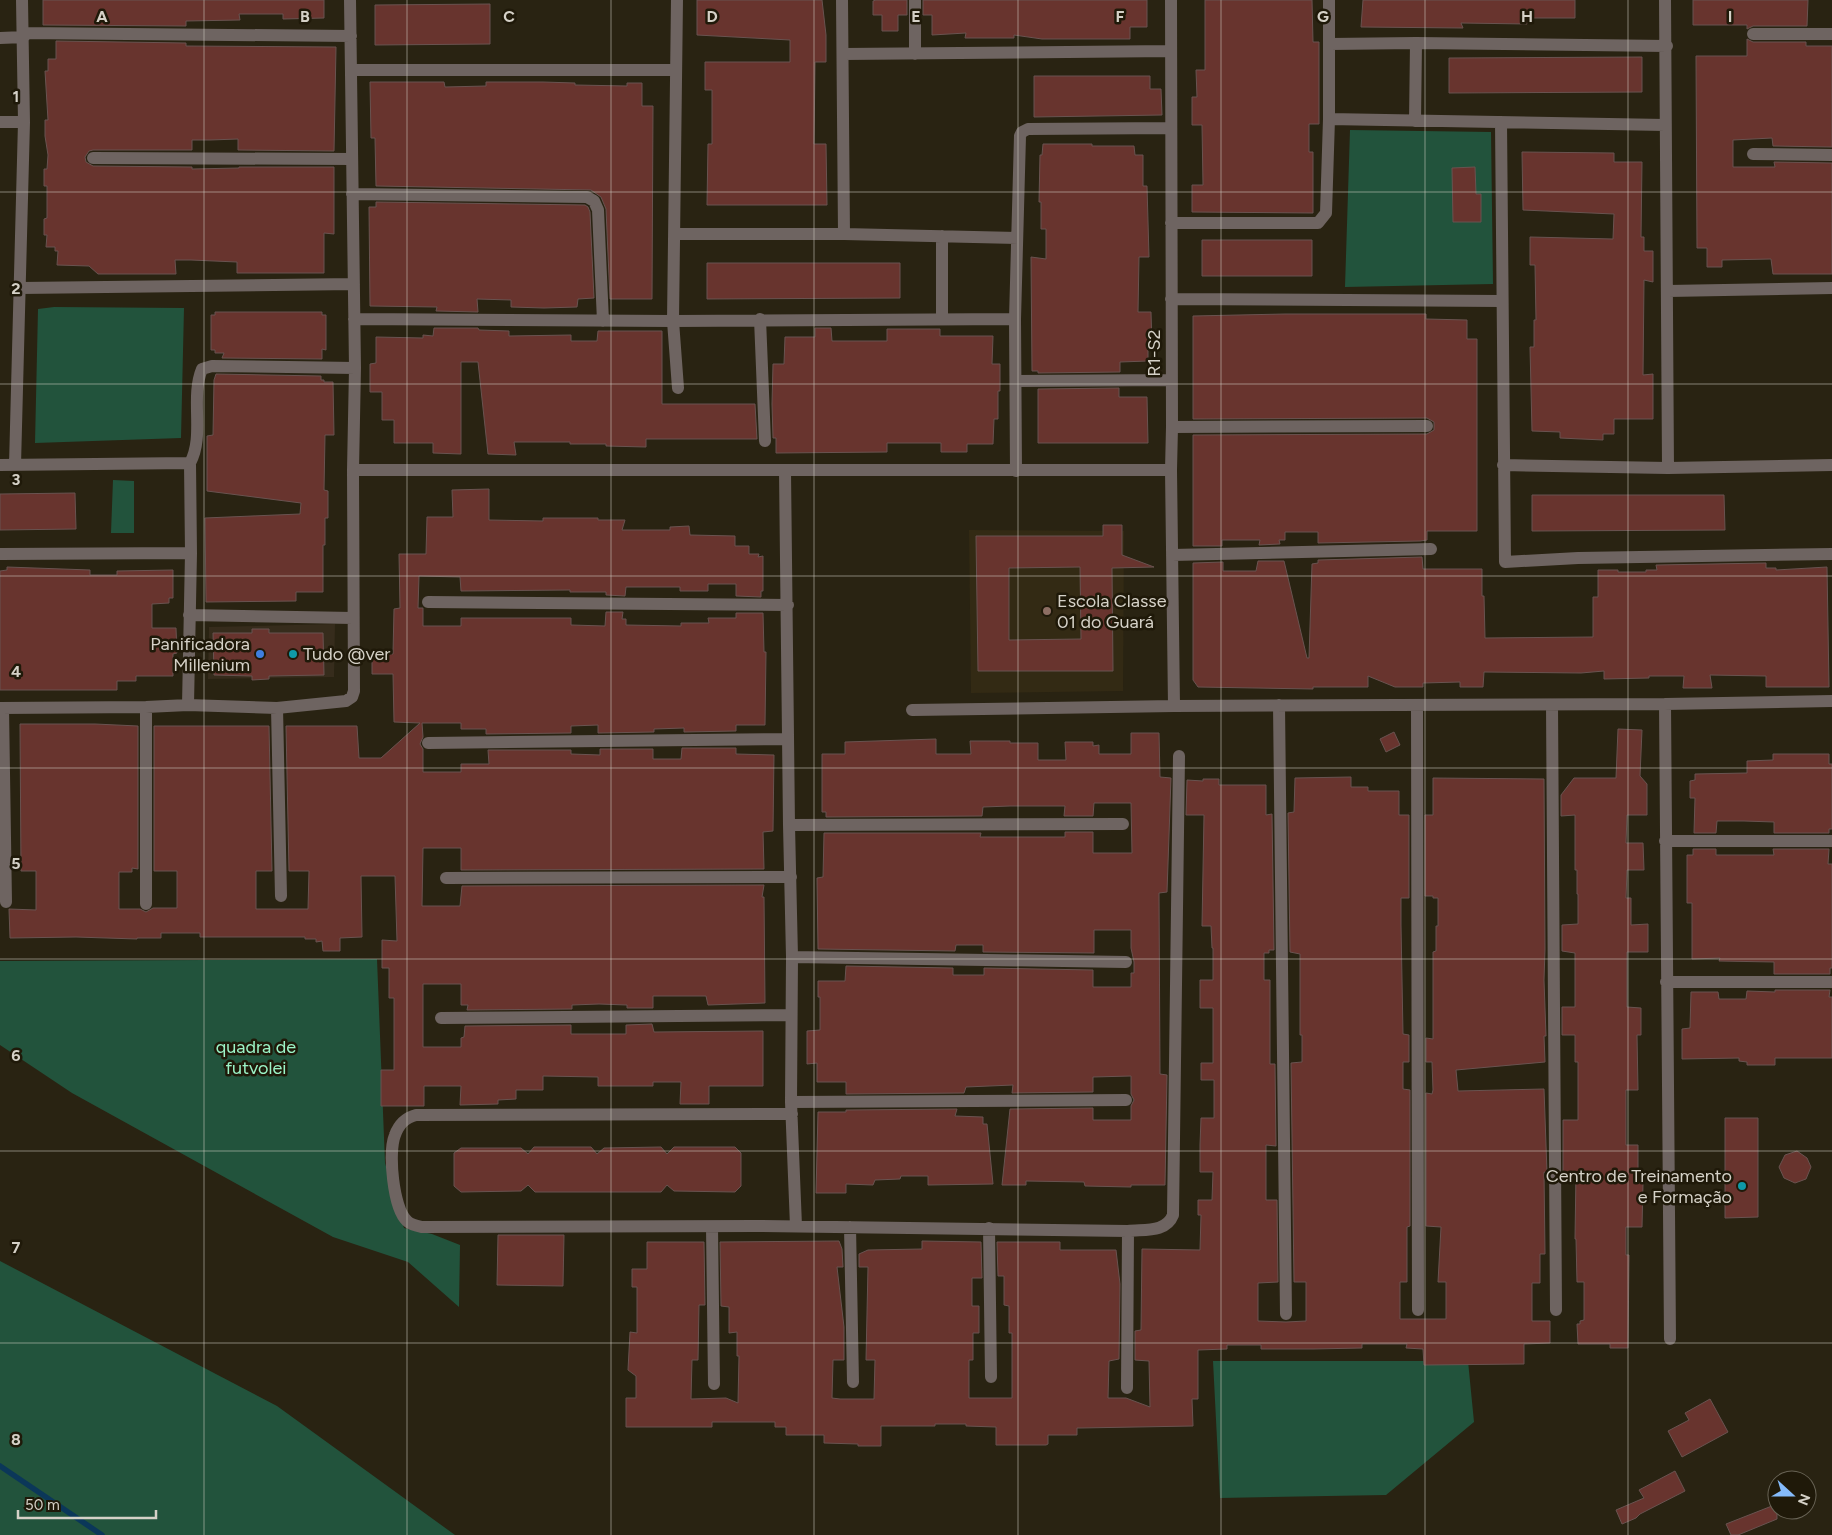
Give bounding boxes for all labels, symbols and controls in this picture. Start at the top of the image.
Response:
text: A [96,7,108,26]
text: B [300,7,310,26]
text: C [503,7,515,26]
text: D [706,7,718,26]
text: E [911,7,921,26]
text: F [1116,7,1125,26]
text: G [1317,7,1329,26]
text: H [1521,7,1533,26]
text: I [1728,7,1732,26]
text: 1 [13,87,19,106]
text: 2 [11,279,21,298]
street label: R1-S2 [1143,329,1165,377]
text: 3 [12,470,21,489]
place label: Escola Classe 01 do Guará [1057,590,1167,633]
marker: Escola Classe 01 do Guará [1041,605,1053,617]
place label: Panificadora Millenium [150,633,250,676]
place label: Tudo @ver [303,643,390,665]
marker: Panificadora Millenium [254,648,266,660]
marker: Tudo @ver [287,648,299,660]
text: 4 [11,662,21,681]
text: 5 [11,854,21,873]
park label: quadra de futvolei [216,1036,296,1079]
text: 6 [11,1046,21,1065]
place label: Centro de Treinamento e Formação [1546,1165,1732,1208]
marker: Centro de Treinamento e Formação [1736,1180,1748,1192]
text: 7 [12,1238,21,1257]
text: 8 [11,1430,21,1449]
north arrow [1767,1470,1817,1520]
scale bar [18,1488,155,1520]
text: N [1794,1491,1814,1508]
text: 50 m [25,1496,60,1514]

